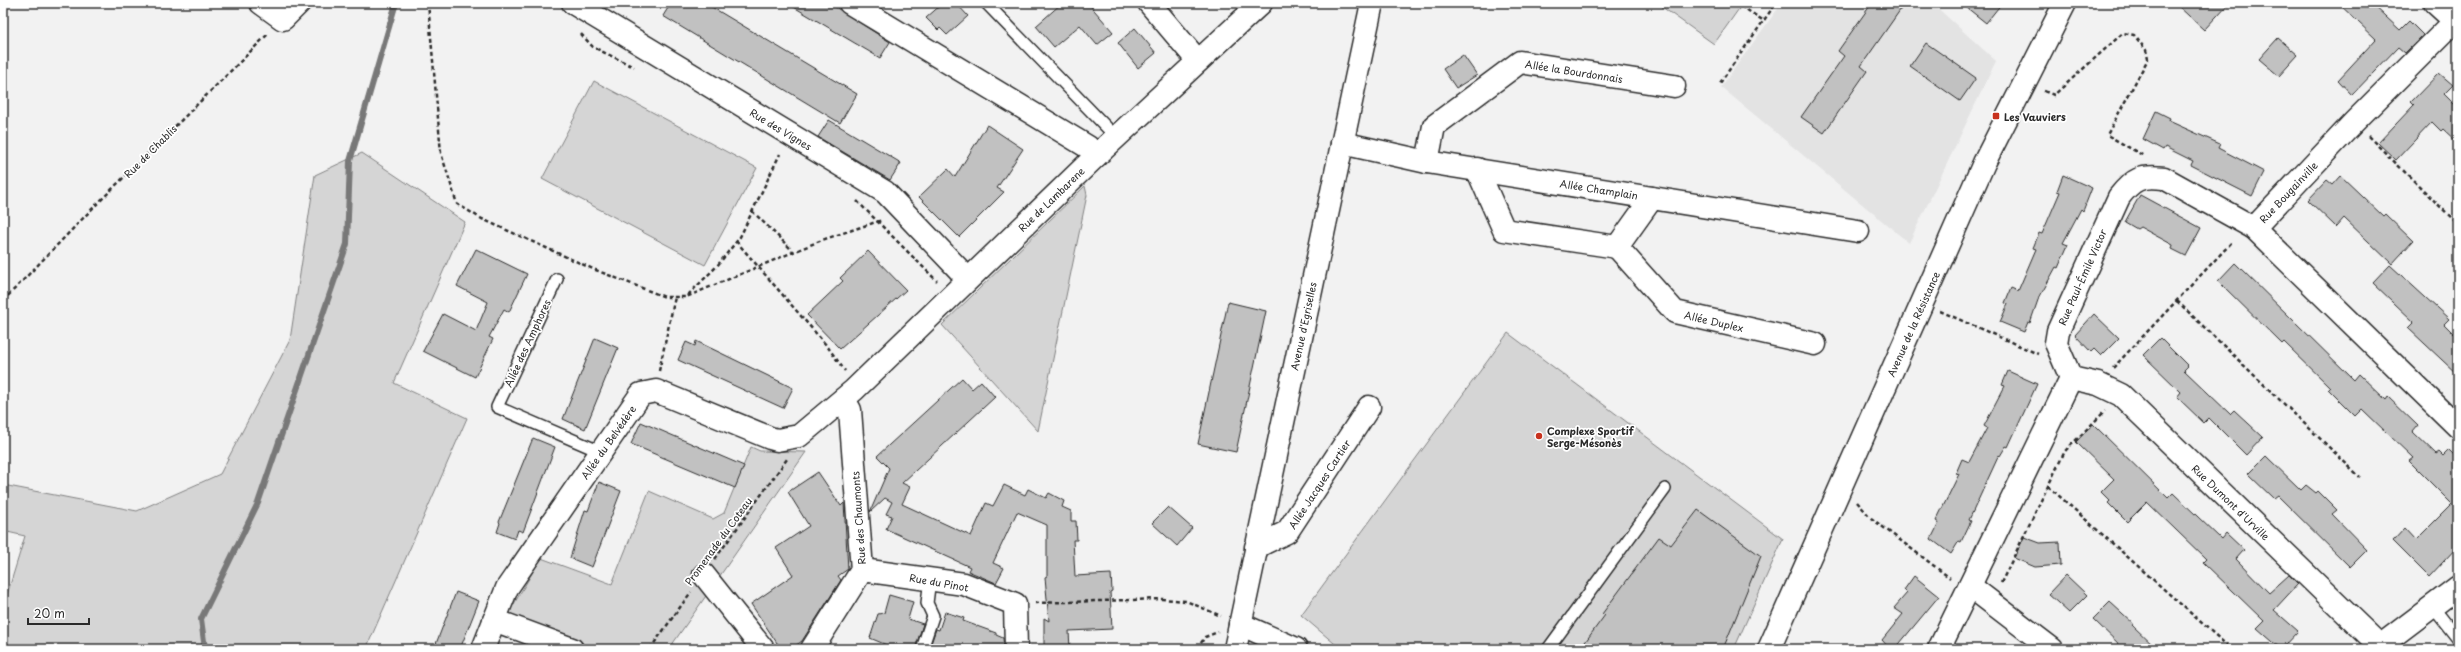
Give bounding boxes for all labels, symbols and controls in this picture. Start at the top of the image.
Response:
street label: Allée la Bourdonnais [1524,56,1624,86]
street label: Rue des Vignes [747,105,815,154]
place label: Les Vauviers [2004,109,2066,124]
marker: Les Vauviers [1991,111,2001,121]
street label: Rue de Chablis [120,121,180,181]
street label: Rue Bougainville [2255,157,2321,226]
street label: Rue de Lambarene [1014,163,1088,235]
street label: Allée Champlain [1559,175,1639,203]
street label: Rue Paul-Émile Victor [2054,226,2110,328]
street label: Avenue de la Résistance [1883,268,1943,379]
street label: Avenue d'Egriselles [1286,280,1320,371]
street label: Allée des Amphores [500,296,554,389]
street label: Allée Duplex [1683,307,1745,335]
street label: Allée du Belvédère [577,401,639,482]
place label: Complexe Sportif Serge-Mésonès [1547,423,1635,450]
marker: Complexe Sportif Serge-Mésonès [1534,431,1544,441]
street label: Allée Jacques Cartier [1285,436,1355,532]
street label: Rue Dumont d'Urville [2189,461,2274,544]
street label: Rue des Chaumonts [847,470,869,565]
street label: Promenade du Coteau [681,494,755,588]
street label: Rue du Pinot [908,569,970,595]
scale bar [28,600,89,626]
text: 20 m [34,604,65,622]

